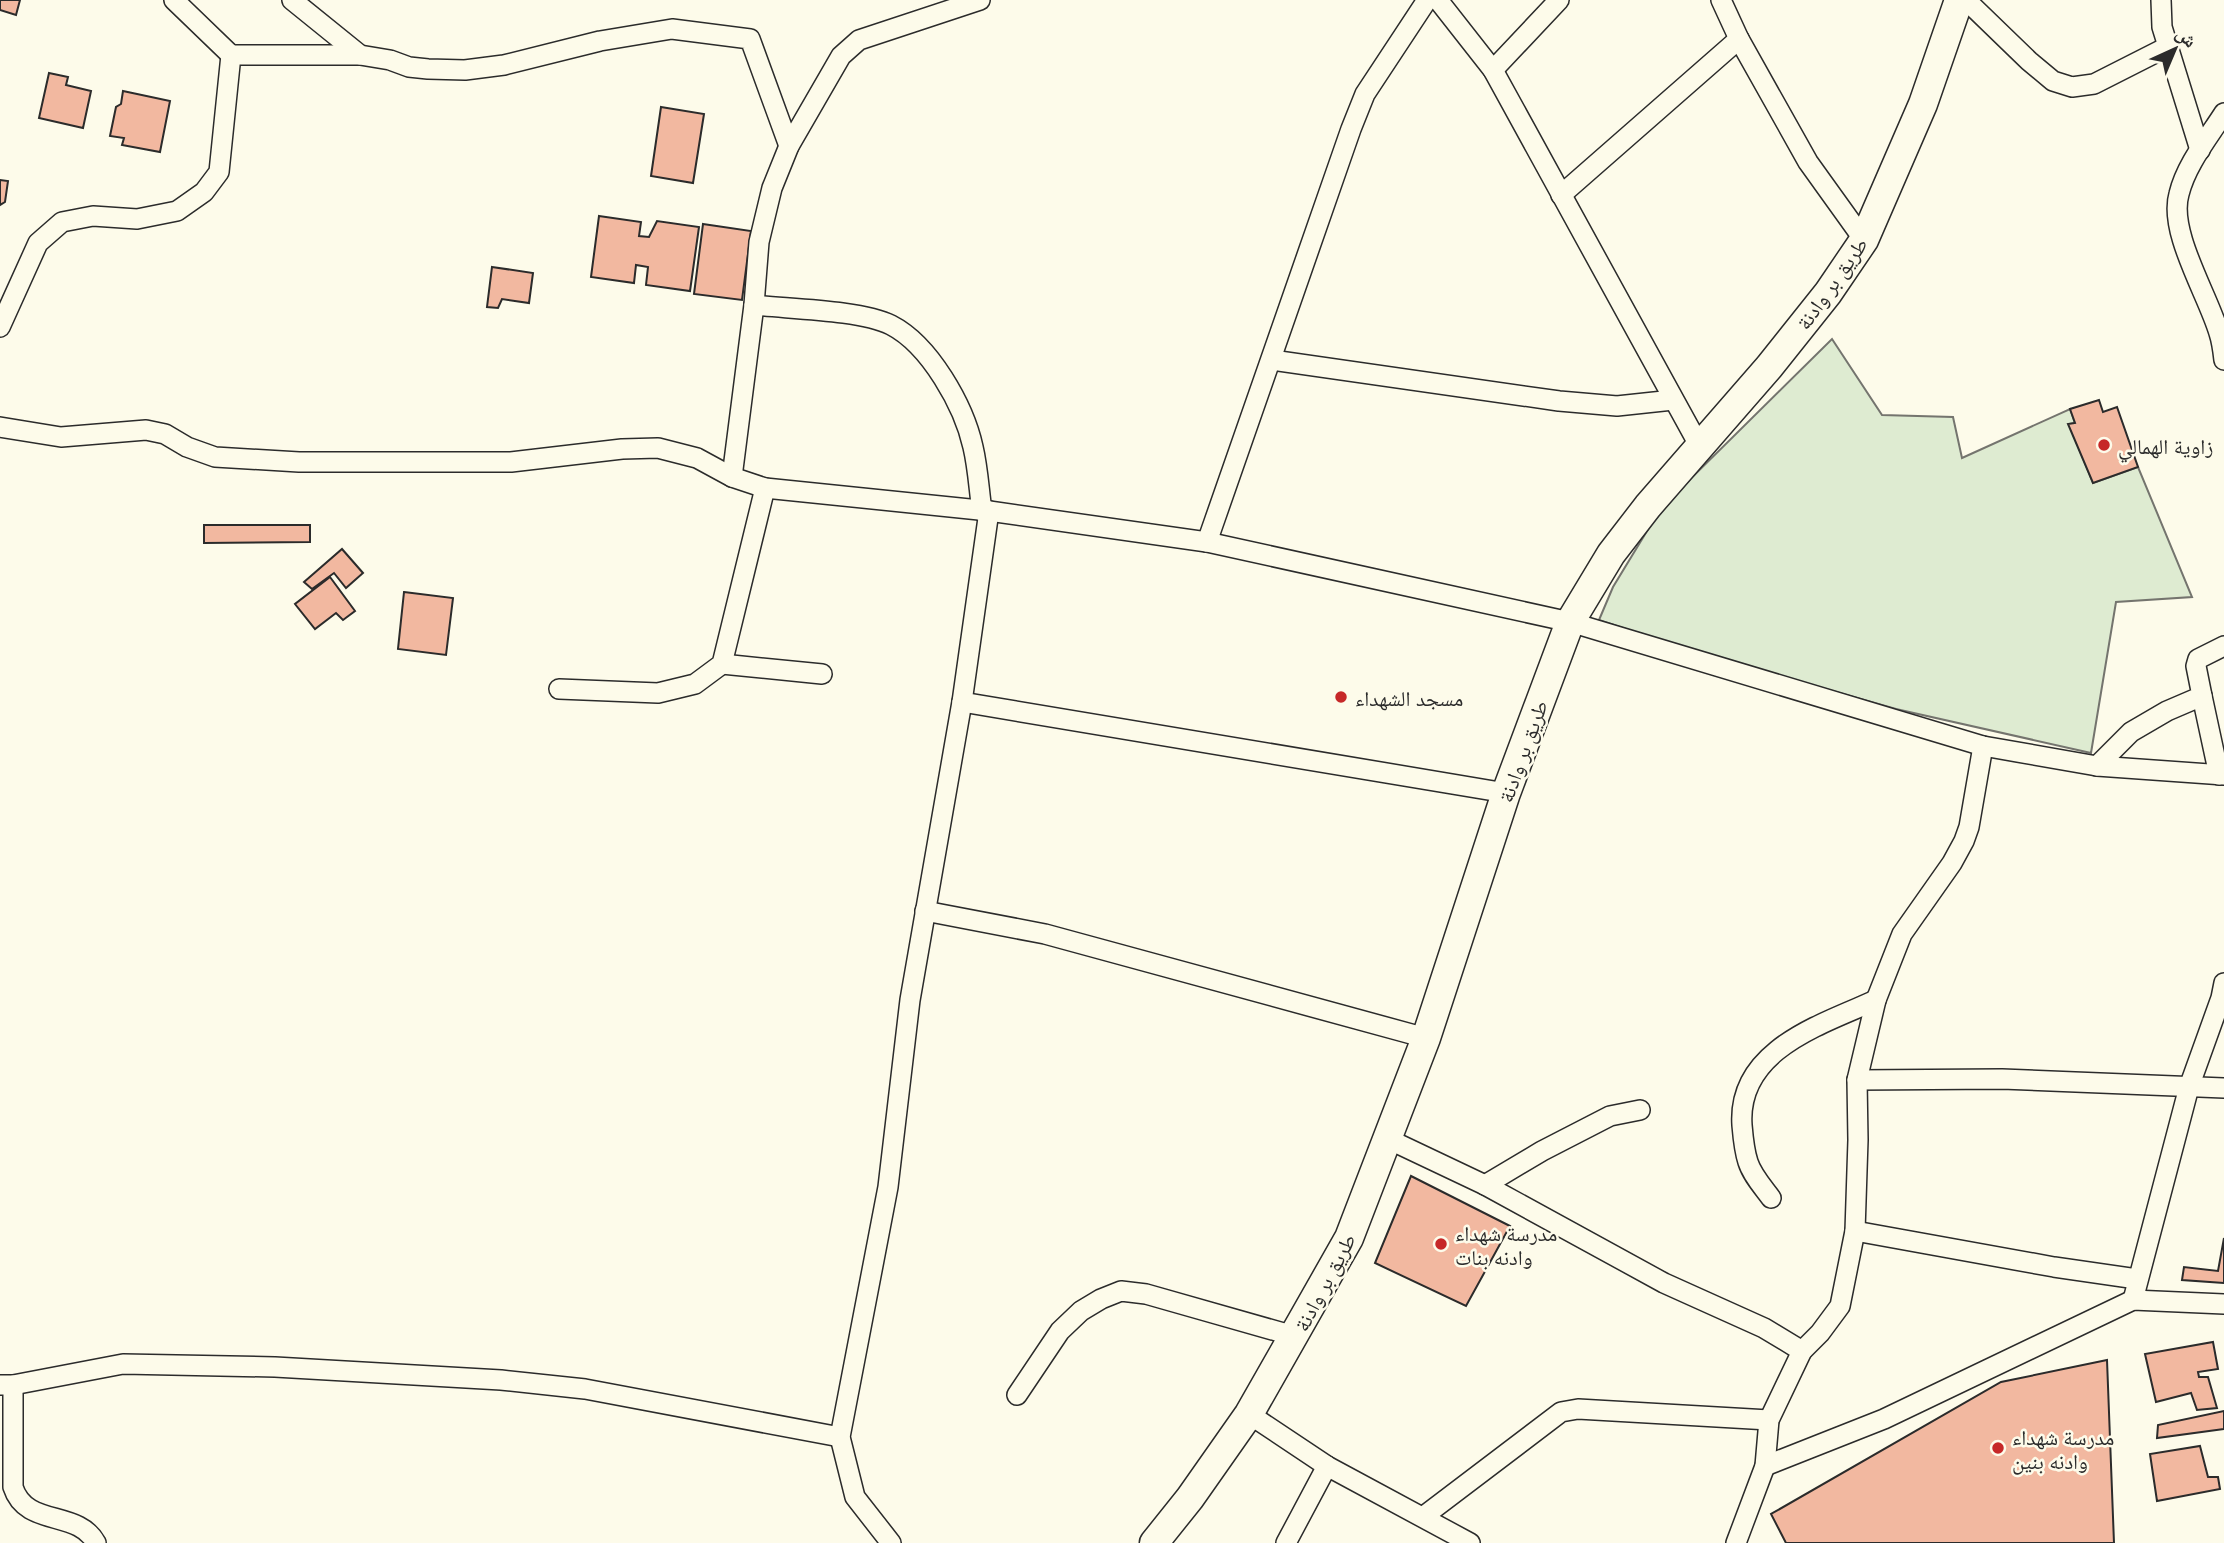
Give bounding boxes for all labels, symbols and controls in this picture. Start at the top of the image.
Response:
north arrow [2140,14,2210,84]
text: ش [2171,21,2202,52]
street label: طريق بر وادنة [1790,232,1874,335]
place label: زاوية الهمالي [2118,433,2213,463]
marker: زاوية الهمالي [2096,437,2112,453]
place label: مسجد الشهداء [1355,685,1463,711]
marker: مسجد الشهداء [1333,689,1349,705]
street label: طريق بر وادنة [1492,697,1554,806]
place label: مدرسة شهداء وادنه بنات [1455,1220,1557,1269]
street label: طريق بر وادنة [1288,1229,1362,1336]
marker: مدرسة شهداء وادنه بنات [1433,1236,1449,1252]
place label: مدرسة شهداء وادنه بنين [2012,1424,2114,1475]
marker: مدرسة شهداء وادنه بنين [1990,1440,2006,1456]

